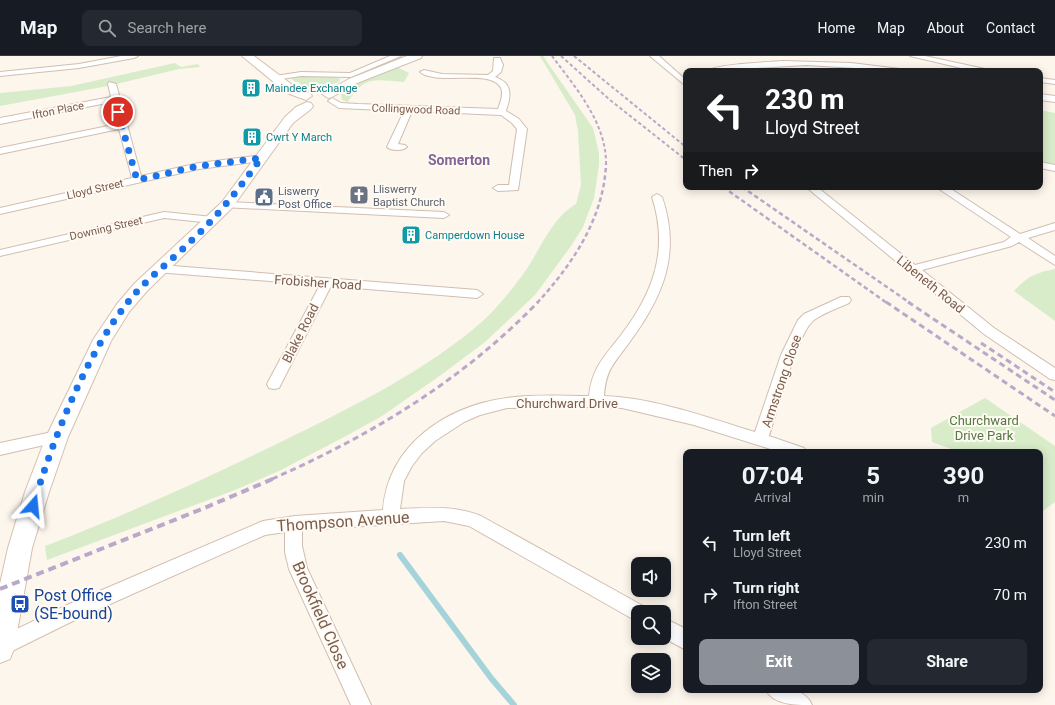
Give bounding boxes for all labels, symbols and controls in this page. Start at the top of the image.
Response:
search box [82,10,362,46]
text: Map [20,16,58,39]
icon: search [96,17,118,39]
text: Search here [128,19,206,37]
text: Home [817,20,855,36]
text: Map [877,20,905,36]
text: About [927,20,964,36]
text: Contact [986,20,1035,36]
building icon: Maindee Exchange [240,77,262,99]
place label: Maindee Exchange [265,82,358,95]
text: 230 m [765,83,844,116]
icon: left [699,84,751,136]
pin [101,95,135,129]
street label: Ifton Place [31,99,85,122]
icon: arrive [107,101,129,123]
street label: Collingwood Road [371,101,461,118]
text: Lloyd Street [765,117,860,138]
building icon: Cwrt Y March [241,126,263,148]
place label: Cwrt Y March [266,131,332,144]
district label: Somerton [428,152,490,168]
icon: right [740,160,762,182]
text: Then [699,162,732,180]
street label: Lloyd Street [65,177,125,202]
place label: Lliswerry Baptist Church [373,183,445,209]
church icon: Lliswerry Baptist Church [348,184,370,206]
place label: Liswerry Post Office [278,185,332,211]
public building icon: Liswerry Post Office [253,186,275,208]
street label: Downing Street [68,214,144,243]
building icon: Camperdown House [400,224,422,246]
place label: Camperdown House [425,229,525,242]
street label: Libeneth Road [894,252,968,316]
street label: Frobisher Road [274,272,362,293]
street label: Blake Road [279,301,322,365]
street label: Armstrong Close [759,333,804,430]
street label: Churchward Drive [516,396,618,411]
park label: Churchward Drive Park [949,413,1019,443]
text: 07:04 [742,462,804,490]
text: 5 [866,462,880,490]
text: 390 [943,462,984,490]
position arrow [12,485,54,527]
text: Arrival [754,490,791,505]
text: min [862,490,884,505]
text: m [958,490,969,505]
street label: Thompson Avenue [276,507,410,536]
text: Turn left [733,527,790,545]
icon: left [699,532,721,554]
text: 230 m [985,534,1027,552]
text: Lloyd Street [733,545,801,560]
map controls [631,557,671,693]
button: sound [631,557,671,597]
street label: Brookfield Close [288,558,353,672]
text: Turn right [733,579,799,597]
icon: right [699,584,721,606]
place label: Post Office (SE-bound) [34,586,113,623]
text: 70 m [993,586,1027,604]
bus stop icon: Post Office (SE-bound) [9,593,31,615]
text: Ifton Street [733,597,797,612]
button: search [631,605,671,645]
button: Exit [699,639,859,685]
button: Share [867,639,1027,685]
button: layers [631,653,671,693]

